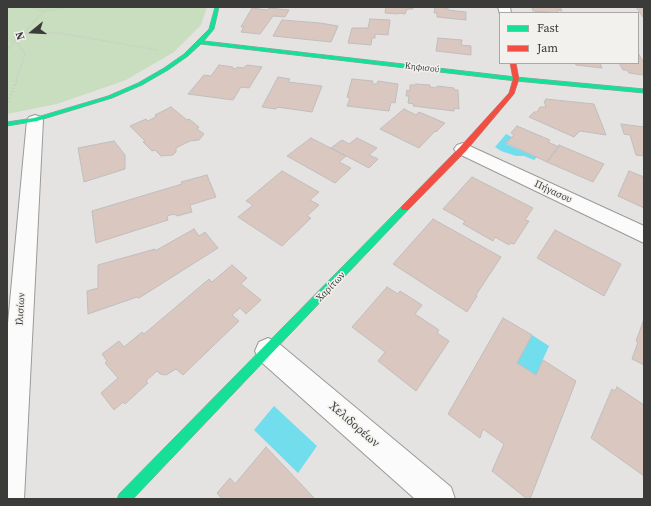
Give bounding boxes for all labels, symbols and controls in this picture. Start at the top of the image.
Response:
north arrow [12,12,52,52]
legend [499,12,639,64]
text: Fast [537,20,559,36]
text: N [12,30,28,42]
text: Jam [537,40,558,56]
street label: Κηφισού [404,61,440,75]
street label: Πήγασου [532,178,574,206]
street label: Χαρίτων [314,269,348,305]
street label: Ιλισίων [14,292,28,326]
street label: Χελιδορέων [326,399,382,451]

